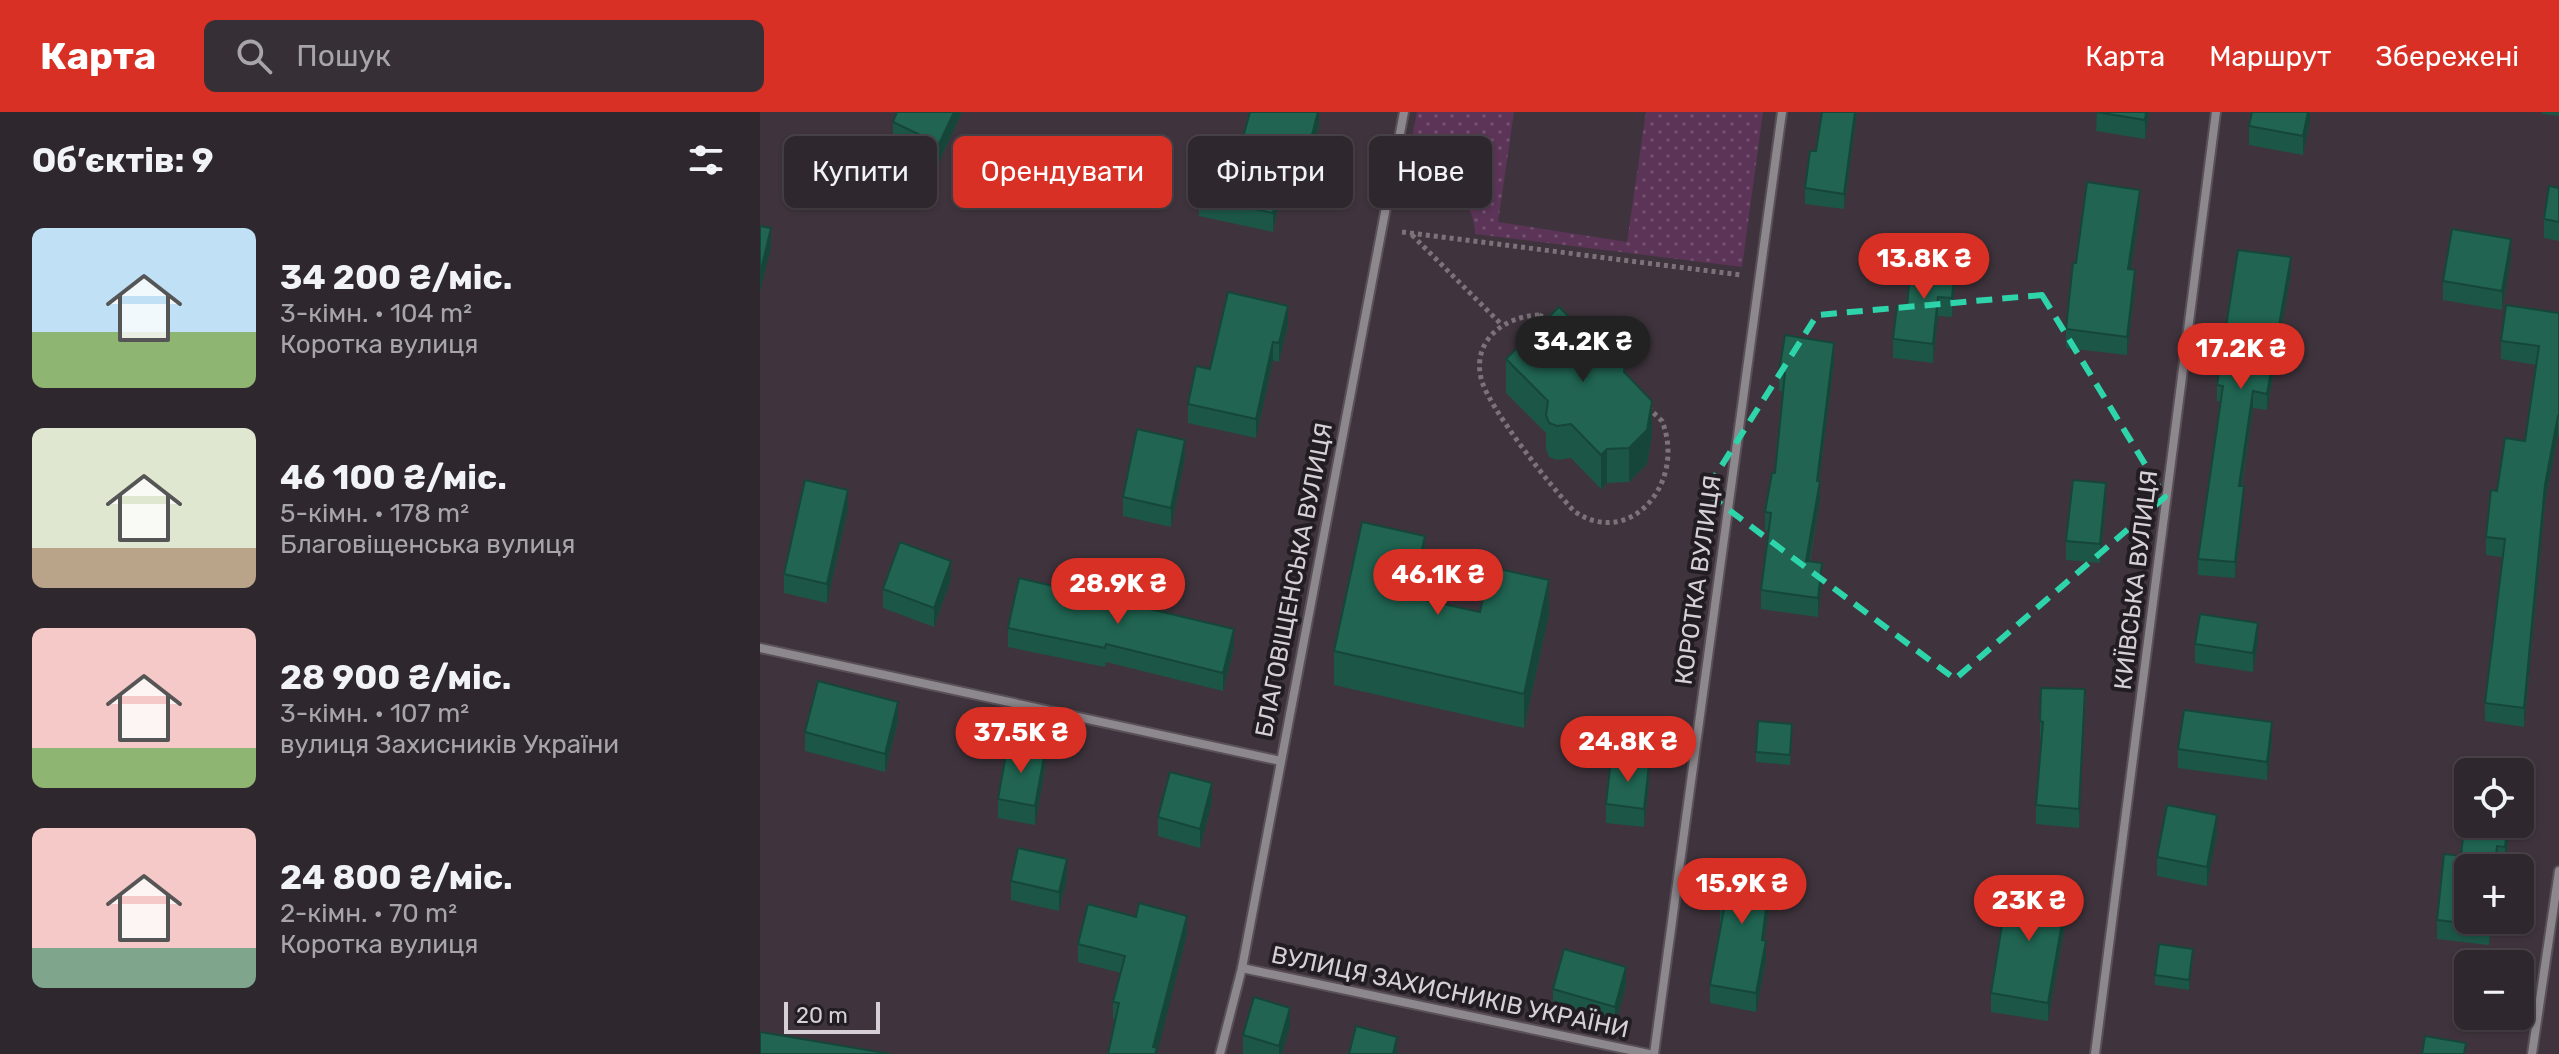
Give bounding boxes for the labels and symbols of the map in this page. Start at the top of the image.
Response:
pin: 13.8K ₴ [1850,233,1998,301]
pin: 34.2K ₴ [1509,316,1657,384]
pin: 17.2K ₴ [2167,323,2315,391]
street label: БЛАГОВІЩЕНСЬКА ВУЛИЦЯ [1250,420,1338,740]
street label: КИЇВСЬКА ВУЛИЦЯ [2109,469,2163,691]
street label: КОРОТКА ВУЛИЦЯ [1669,473,1727,687]
pin: 46.1K ₴ [1364,549,1512,617]
pin: 28.9K ₴ [1044,558,1192,626]
pin: 37.5K ₴ [947,707,1095,775]
pin: 24.8K ₴ [1554,716,1702,784]
pin: 15.9K ₴ [1668,858,1816,926]
pin: 23K ₴ [1973,875,2085,943]
street label: ВУЛИЦЯ ЗАХИСНИКІВ УКРАЇНИ [1269,940,1631,1044]
scale bar [784,998,880,1034]

